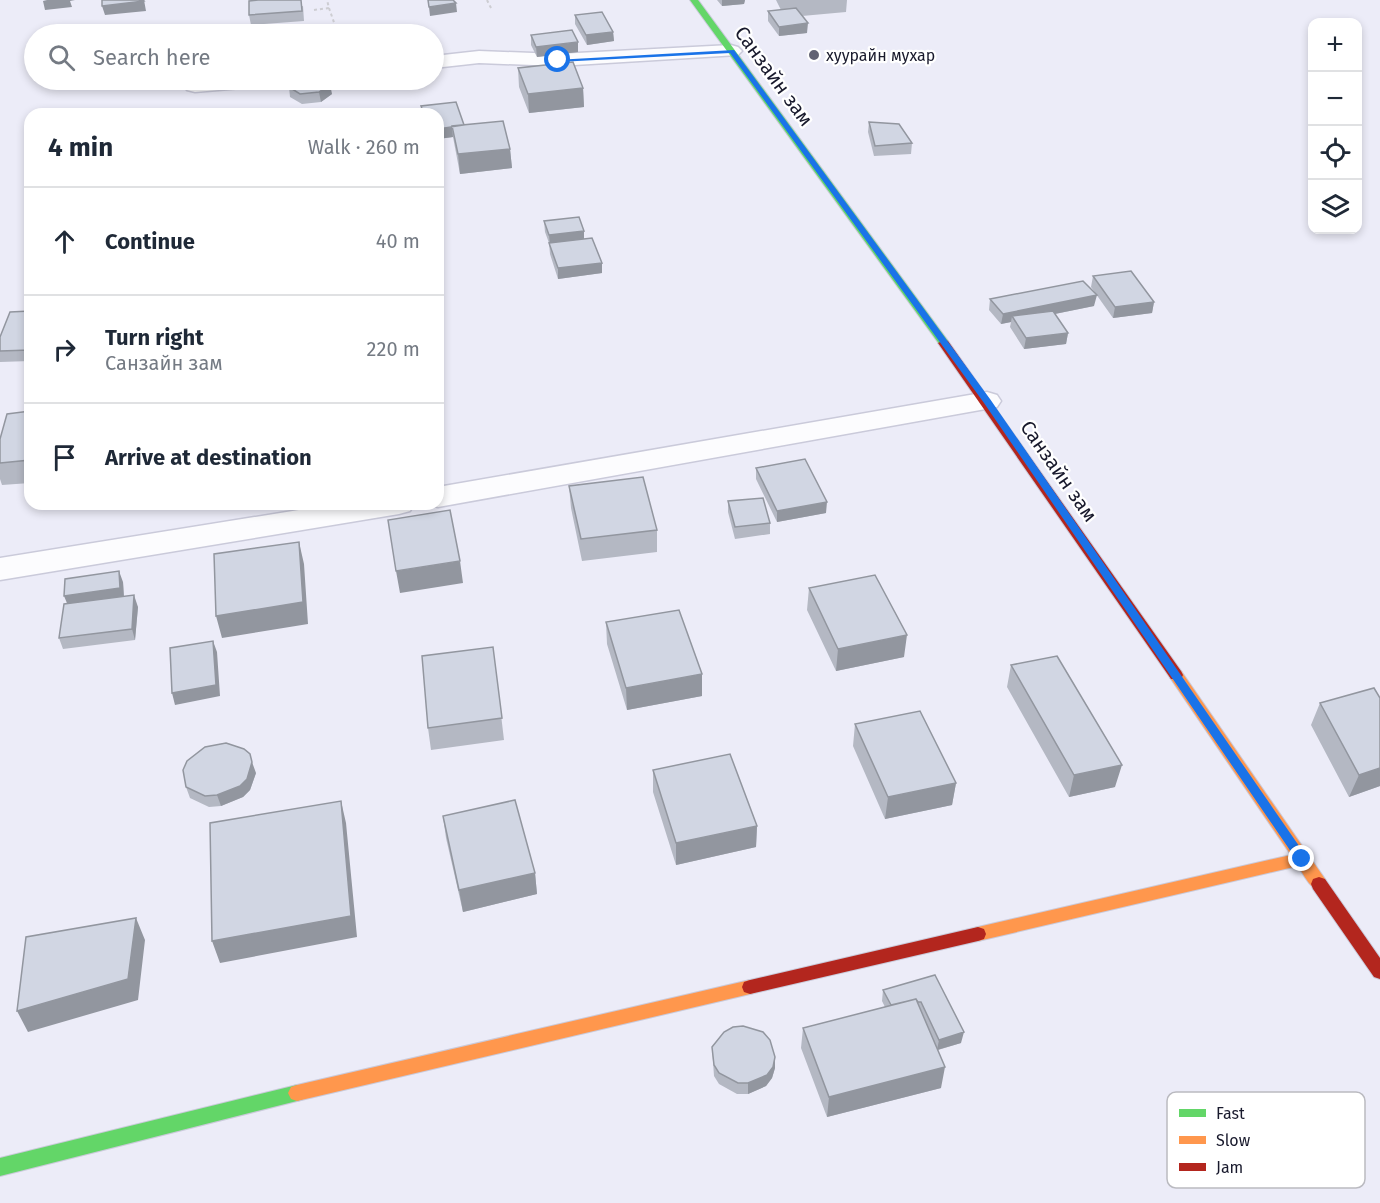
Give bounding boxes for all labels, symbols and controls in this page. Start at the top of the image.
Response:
map controls [1308,18,1362,234]
button: + [1308,18,1362,72]
street label: Санзайн зам [730,21,818,131]
search box [24,24,444,90]
icon: search [45,41,78,74]
text: Search here [93,44,211,71]
route start [544,46,570,72]
place label: хуурайн мухар [826,46,935,65]
marker: хуурайн мухар [807,48,821,62]
button: − [1308,72,1362,126]
button: locate [1308,126,1362,180]
text: 4 min [48,132,113,163]
text: Walk · 260 m [308,135,420,159]
button: layers [1308,180,1362,234]
icon: ahead [48,225,81,258]
text: Continue [105,228,195,255]
text: 40 m [376,229,420,253]
text: Turn right [105,324,204,351]
icon: right [48,333,81,366]
text: 220 m [367,337,420,361]
text: Санзайн зам [105,351,223,375]
street label: Санзайн зам [1015,416,1103,526]
icon: arrive [48,441,81,474]
text: Arrive at destination [105,444,312,471]
route end [1288,845,1314,871]
legend [1167,1092,1365,1188]
text: Fast [1216,1104,1245,1123]
text: Slow [1216,1131,1251,1150]
text: Jam [1216,1158,1243,1177]

